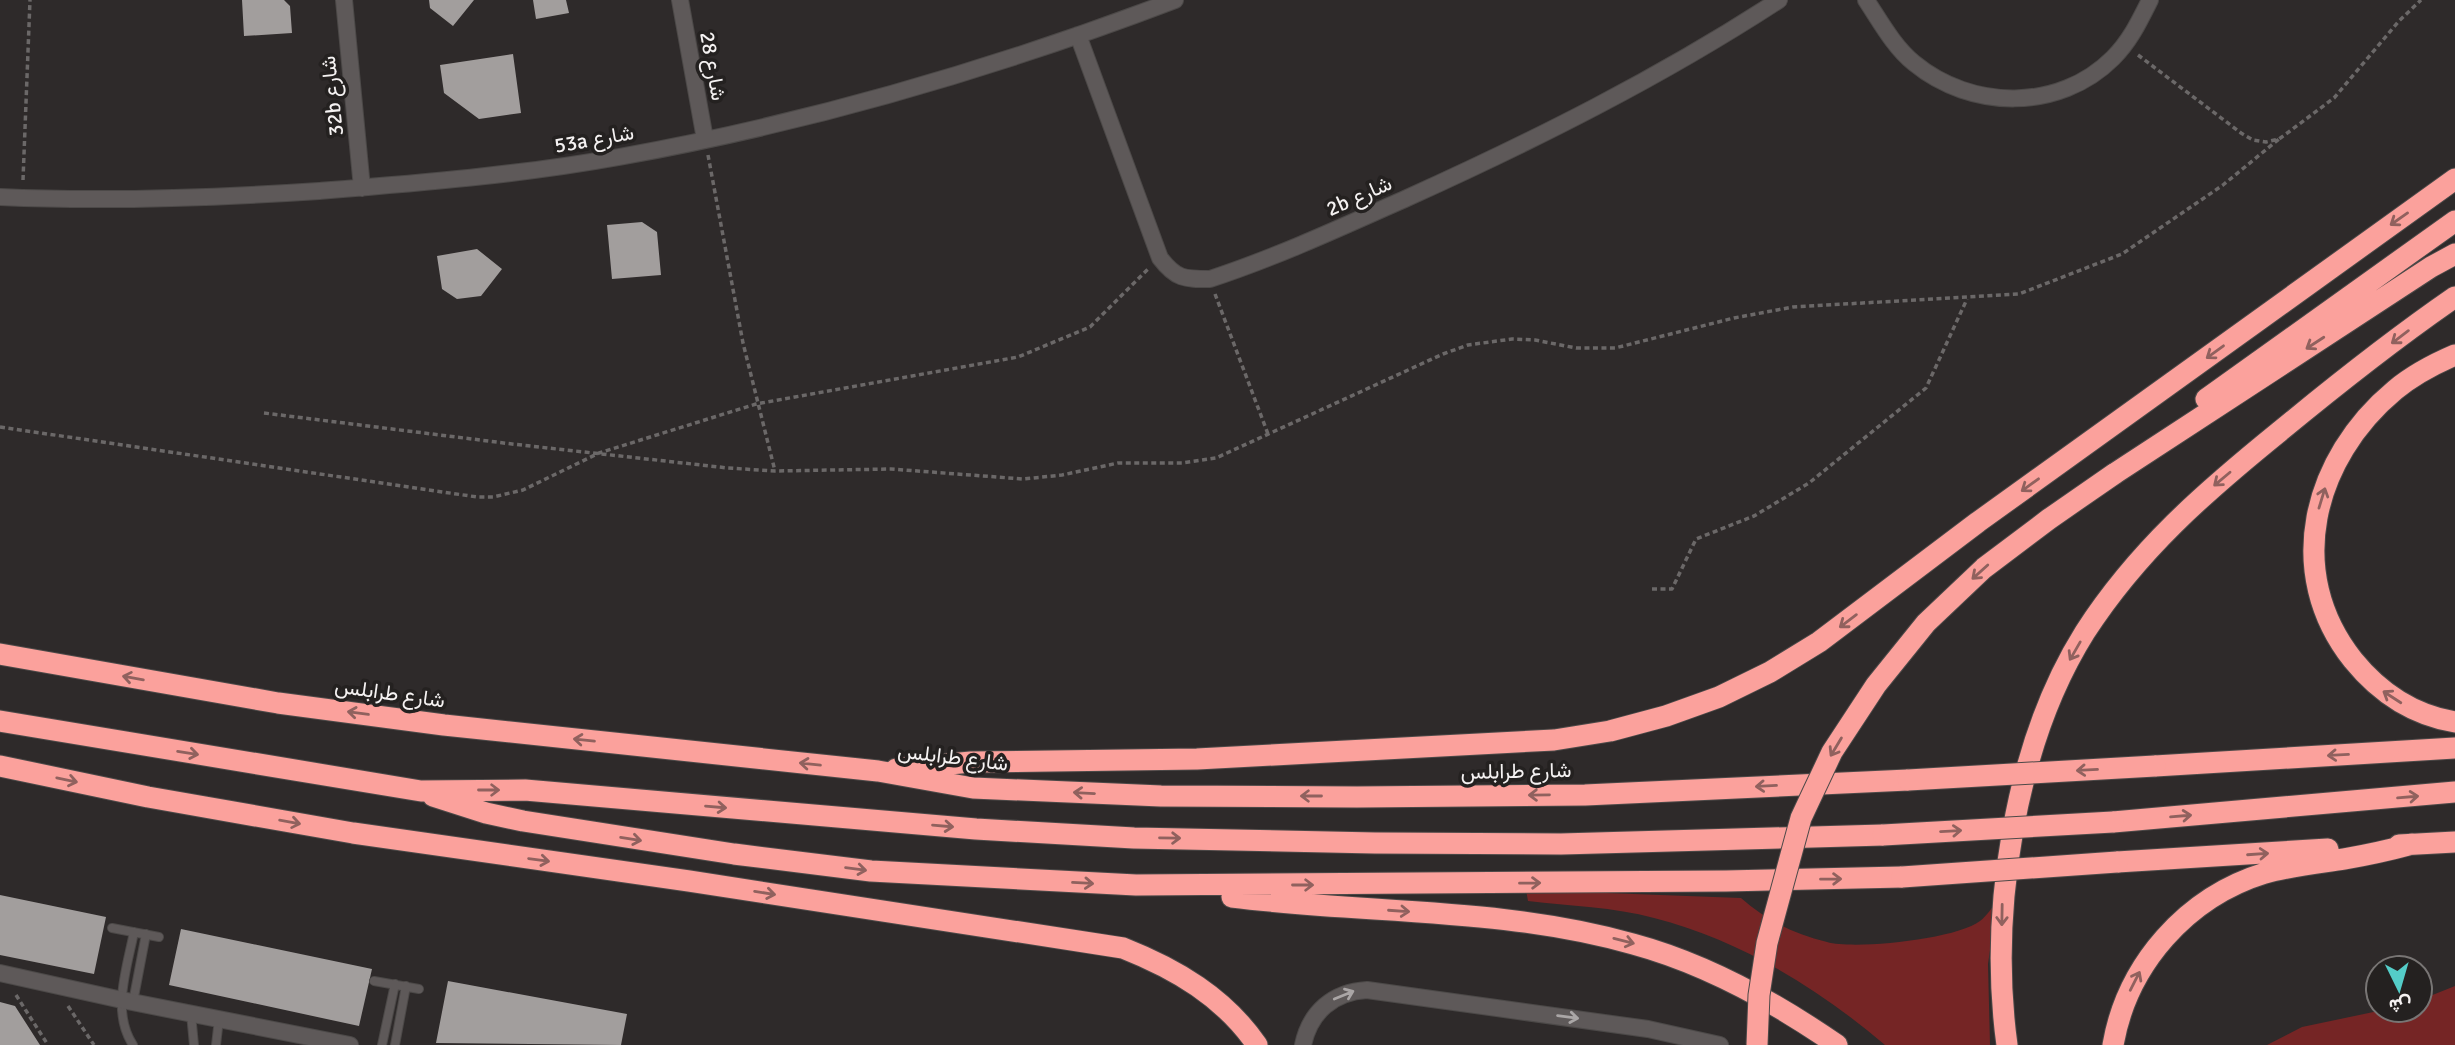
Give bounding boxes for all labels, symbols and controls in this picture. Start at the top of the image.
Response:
street label: شارع 28 [693,29,732,103]
street label: 32b شارع [315,54,350,137]
street label: 53a شارع [552,119,636,160]
street label: 2b شارع [1322,170,1396,223]
one-way arrow [2390,212,2409,226]
one-way arrow [2391,330,2409,345]
one-way arrow [2306,336,2325,350]
one-way arrow [2206,345,2225,359]
one-way arrow [2213,471,2231,487]
one-way arrow [2021,477,2040,492]
one-way arrow [2316,487,2329,509]
one-way arrow [1972,564,1989,581]
one-way arrow [1839,613,1857,628]
one-way arrow [2068,640,2082,660]
one-way arrow [122,671,145,684]
street label: شارع طرابلس [333,672,447,715]
one-way arrow [2383,690,2402,704]
one-way arrow [347,707,370,720]
one-way arrow [573,734,596,747]
street label: شارع طرابلس [896,737,1010,778]
one-way arrow [1829,737,1844,756]
one-way arrow [176,747,199,760]
one-way arrow [2327,749,2350,762]
one-way arrow [799,757,822,770]
street label: شارع طرابلس [1460,757,1572,786]
one-way arrow [2076,763,2099,776]
one-way arrow [55,774,78,788]
one-way arrow [1755,780,1778,793]
one-way arrow [478,783,501,797]
one-way arrow [1073,786,1096,799]
one-way arrow [1527,788,1550,802]
one-way arrow [1300,790,1323,803]
one-way arrow [2396,790,2419,803]
one-way arrow [704,801,727,814]
one-way arrow [2169,809,2192,822]
one-way arrow [278,816,301,830]
one-way arrow [931,820,954,833]
one-way arrow [1939,825,1962,838]
one-way arrow [1158,832,1181,845]
one-way arrow [619,833,641,846]
one-way arrow [2247,847,2270,860]
one-way arrow [528,854,550,867]
one-way arrow [844,862,867,875]
one-way arrow [1819,872,1842,885]
one-way arrow [1071,876,1094,889]
one-way arrow [1518,876,1541,890]
one-way arrow [1291,878,1314,892]
one-way arrow [753,886,776,899]
one-way arrow [1996,904,2009,927]
one-way arrow [1388,905,1410,918]
one-way arrow [1613,935,1635,948]
north arrow [2364,954,2434,1024]
one-way arrow [2129,971,2143,992]
one-way arrow [1332,988,1354,1001]
text: ش [2388,992,2413,1018]
one-way arrow [1556,1011,1579,1024]

